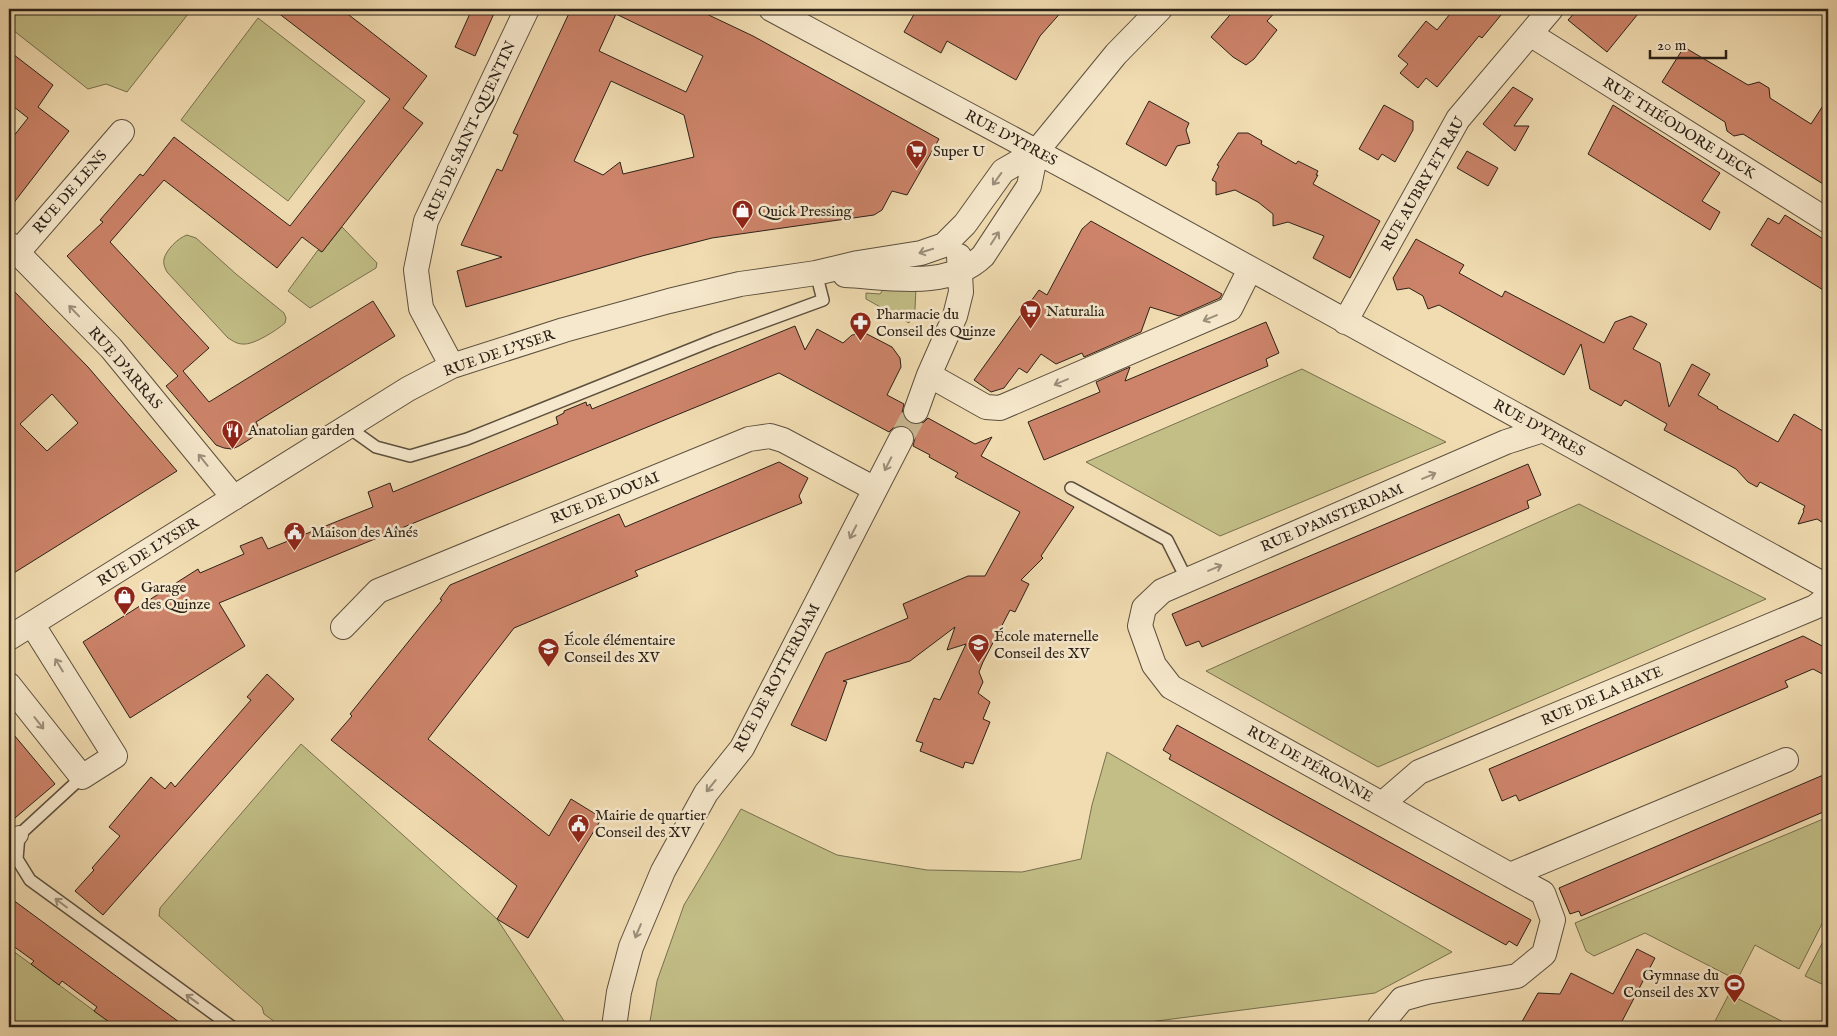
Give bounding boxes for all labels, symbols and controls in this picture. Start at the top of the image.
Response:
scale bar [1650,28,1726,60]
text: 20 m [1657,36,1687,55]
street label: RUE DE SAINT-QUENTIN [420,38,520,224]
street label: RUE THÉODORE DECK [1599,73,1759,183]
street label: RUE D'YPRES [962,106,1060,170]
street label: RUE AUBRY ET RAU [1377,113,1469,255]
supermarket icon: Super U [905,139,929,170]
place label: Super U [933,142,985,161]
street label: RUE DE LENS [29,146,111,238]
one-way arrow [992,172,1002,186]
shop icon: Quick Pressing [730,199,754,230]
place label: Quick Pressing [758,202,852,221]
one-way arrow [990,231,1000,245]
one-way arrow [918,247,934,257]
supermarket icon: Naturalia [1018,299,1042,330]
place label: Naturalia [1046,302,1105,321]
one-way arrow [68,304,80,317]
place label: Pharmacie du Conseil des Quinze [876,305,996,341]
pharmacy icon: Pharmacie du Conseil des Quinze [848,311,872,342]
one-way arrow [1203,313,1218,323]
street label: RUE D'ARRAS [84,323,166,413]
street label: RUE DE L'YSER [441,325,558,381]
one-way arrow [1054,377,1069,387]
street label: RUE D'YPRES [1490,395,1588,461]
restaurant icon: Anatolian garden [220,418,244,449]
place label: Anatolian garden [247,421,355,440]
one-way arrow [197,454,208,467]
one-way arrow [883,456,892,471]
street label: RUE DE DOUAI [548,467,663,528]
one-way arrow [1421,470,1436,480]
street label: RUE D'AMSTERDAM [1258,479,1406,557]
street label: RUE DE L'YSER [94,513,203,591]
public building icon: Maison des Aînés [283,520,307,551]
place label: Maison des Aînés [311,523,418,542]
one-way arrow [848,524,857,539]
one-way arrow [1207,563,1222,573]
place label: Garage des Quinze [141,578,210,614]
shop icon: Garage des Quinze [113,584,137,615]
street label: RUE DE ROTTERDAM [730,600,824,756]
place label: École maternelle Conseil des XV [994,627,1099,663]
place label: École élémentaire Conseil des XV [564,631,675,667]
school or university icon: École maternelle Conseil des XV [966,633,990,664]
school or university icon: École élémentaire Conseil des XV [536,637,560,668]
one-way arrow [53,658,63,672]
street label: RUE DE LA HAYE [1538,662,1666,730]
one-way arrow [34,716,44,730]
street label: RUE DE PÉRONNE [1244,721,1376,807]
one-way arrow [706,779,717,792]
place label: Mairie de quartier Conseil des XV [595,806,707,842]
public building icon: Mairie de quartier Conseil des XV [567,812,591,843]
one-way arrow [54,898,68,908]
one-way arrow [633,922,642,938]
place label: Gymnase du Conseil des XV [1623,966,1720,1002]
sports icon: Gymnase du Conseil des XV [1723,972,1747,1003]
one-way arrow [185,994,199,1004]

